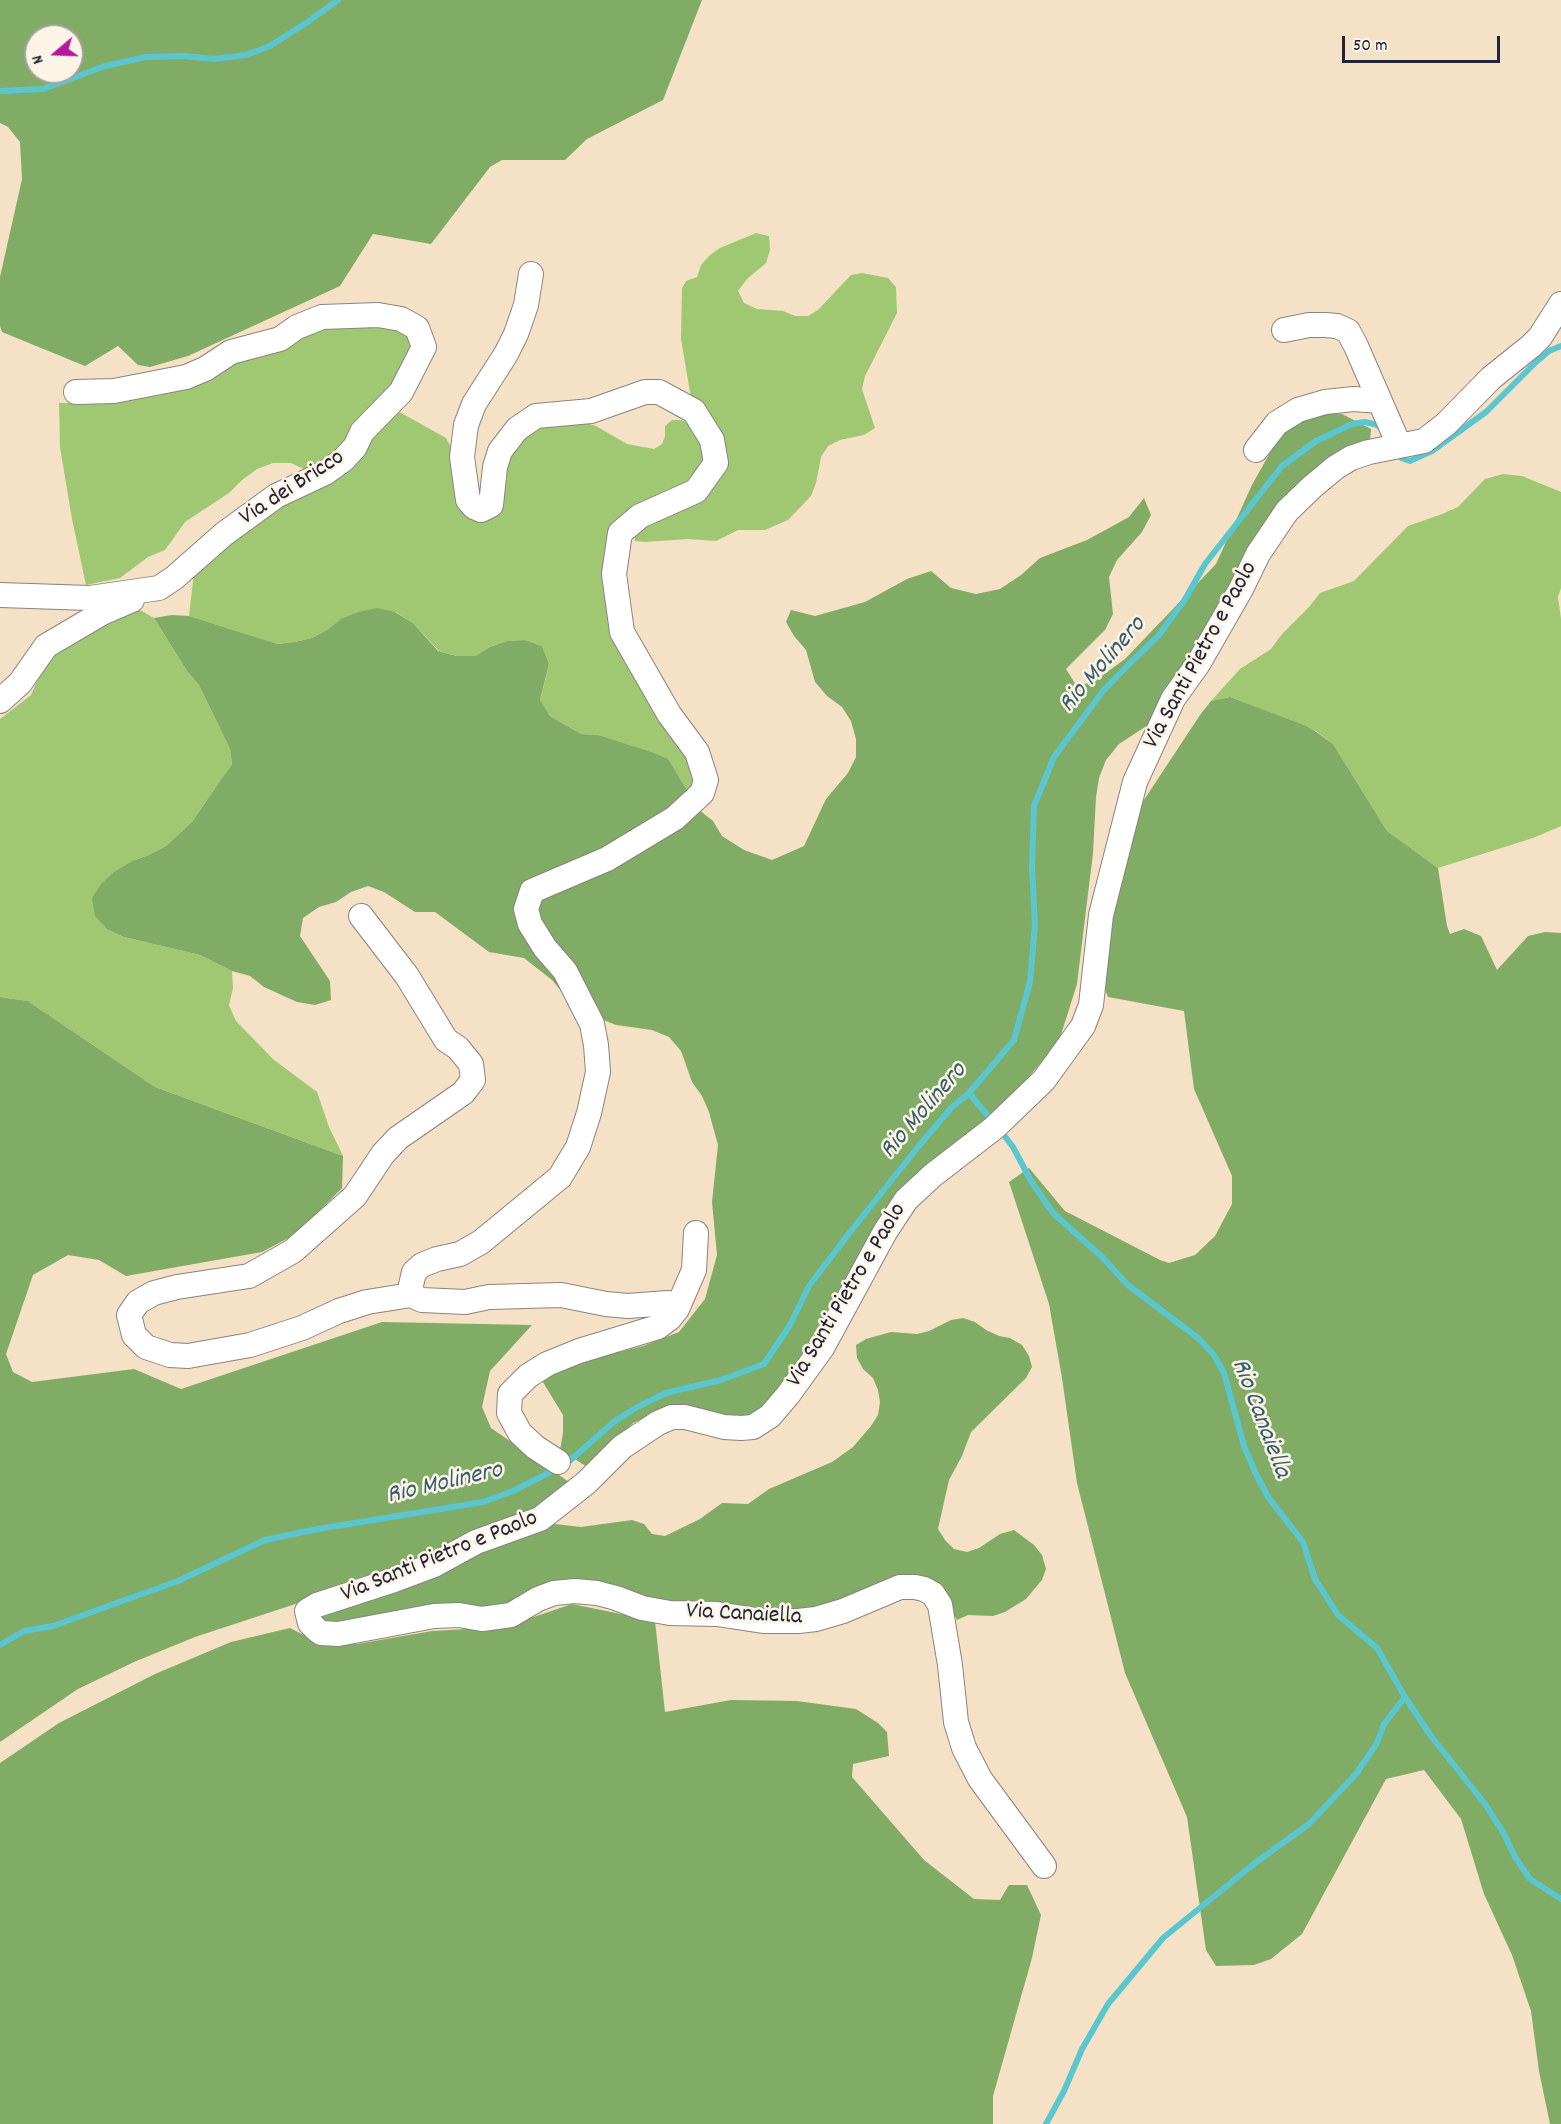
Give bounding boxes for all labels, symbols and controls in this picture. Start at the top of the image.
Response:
north arrow [24,24,84,84]
scale bar [1345,24,1502,62]
text: 50 m [1353,34,1388,59]
text: N [26,52,51,67]
street label: Via dei Bricco [235,445,351,533]
street label: Via Santi Pietro e Paolo [1139,557,1265,755]
water label: Rio Molinero [1054,611,1154,721]
water label: Rio Molinero [875,1057,975,1167]
street label: Via Santi Pietro e Paolo [782,1199,914,1393]
water label: Rio Canaiella [1222,1355,1296,1483]
water label: Rio Molinero [384,1457,506,1513]
street label: Via Santi Pietro e Paolo [338,1505,542,1611]
street label: Via Canaiella [685,1599,803,1633]

